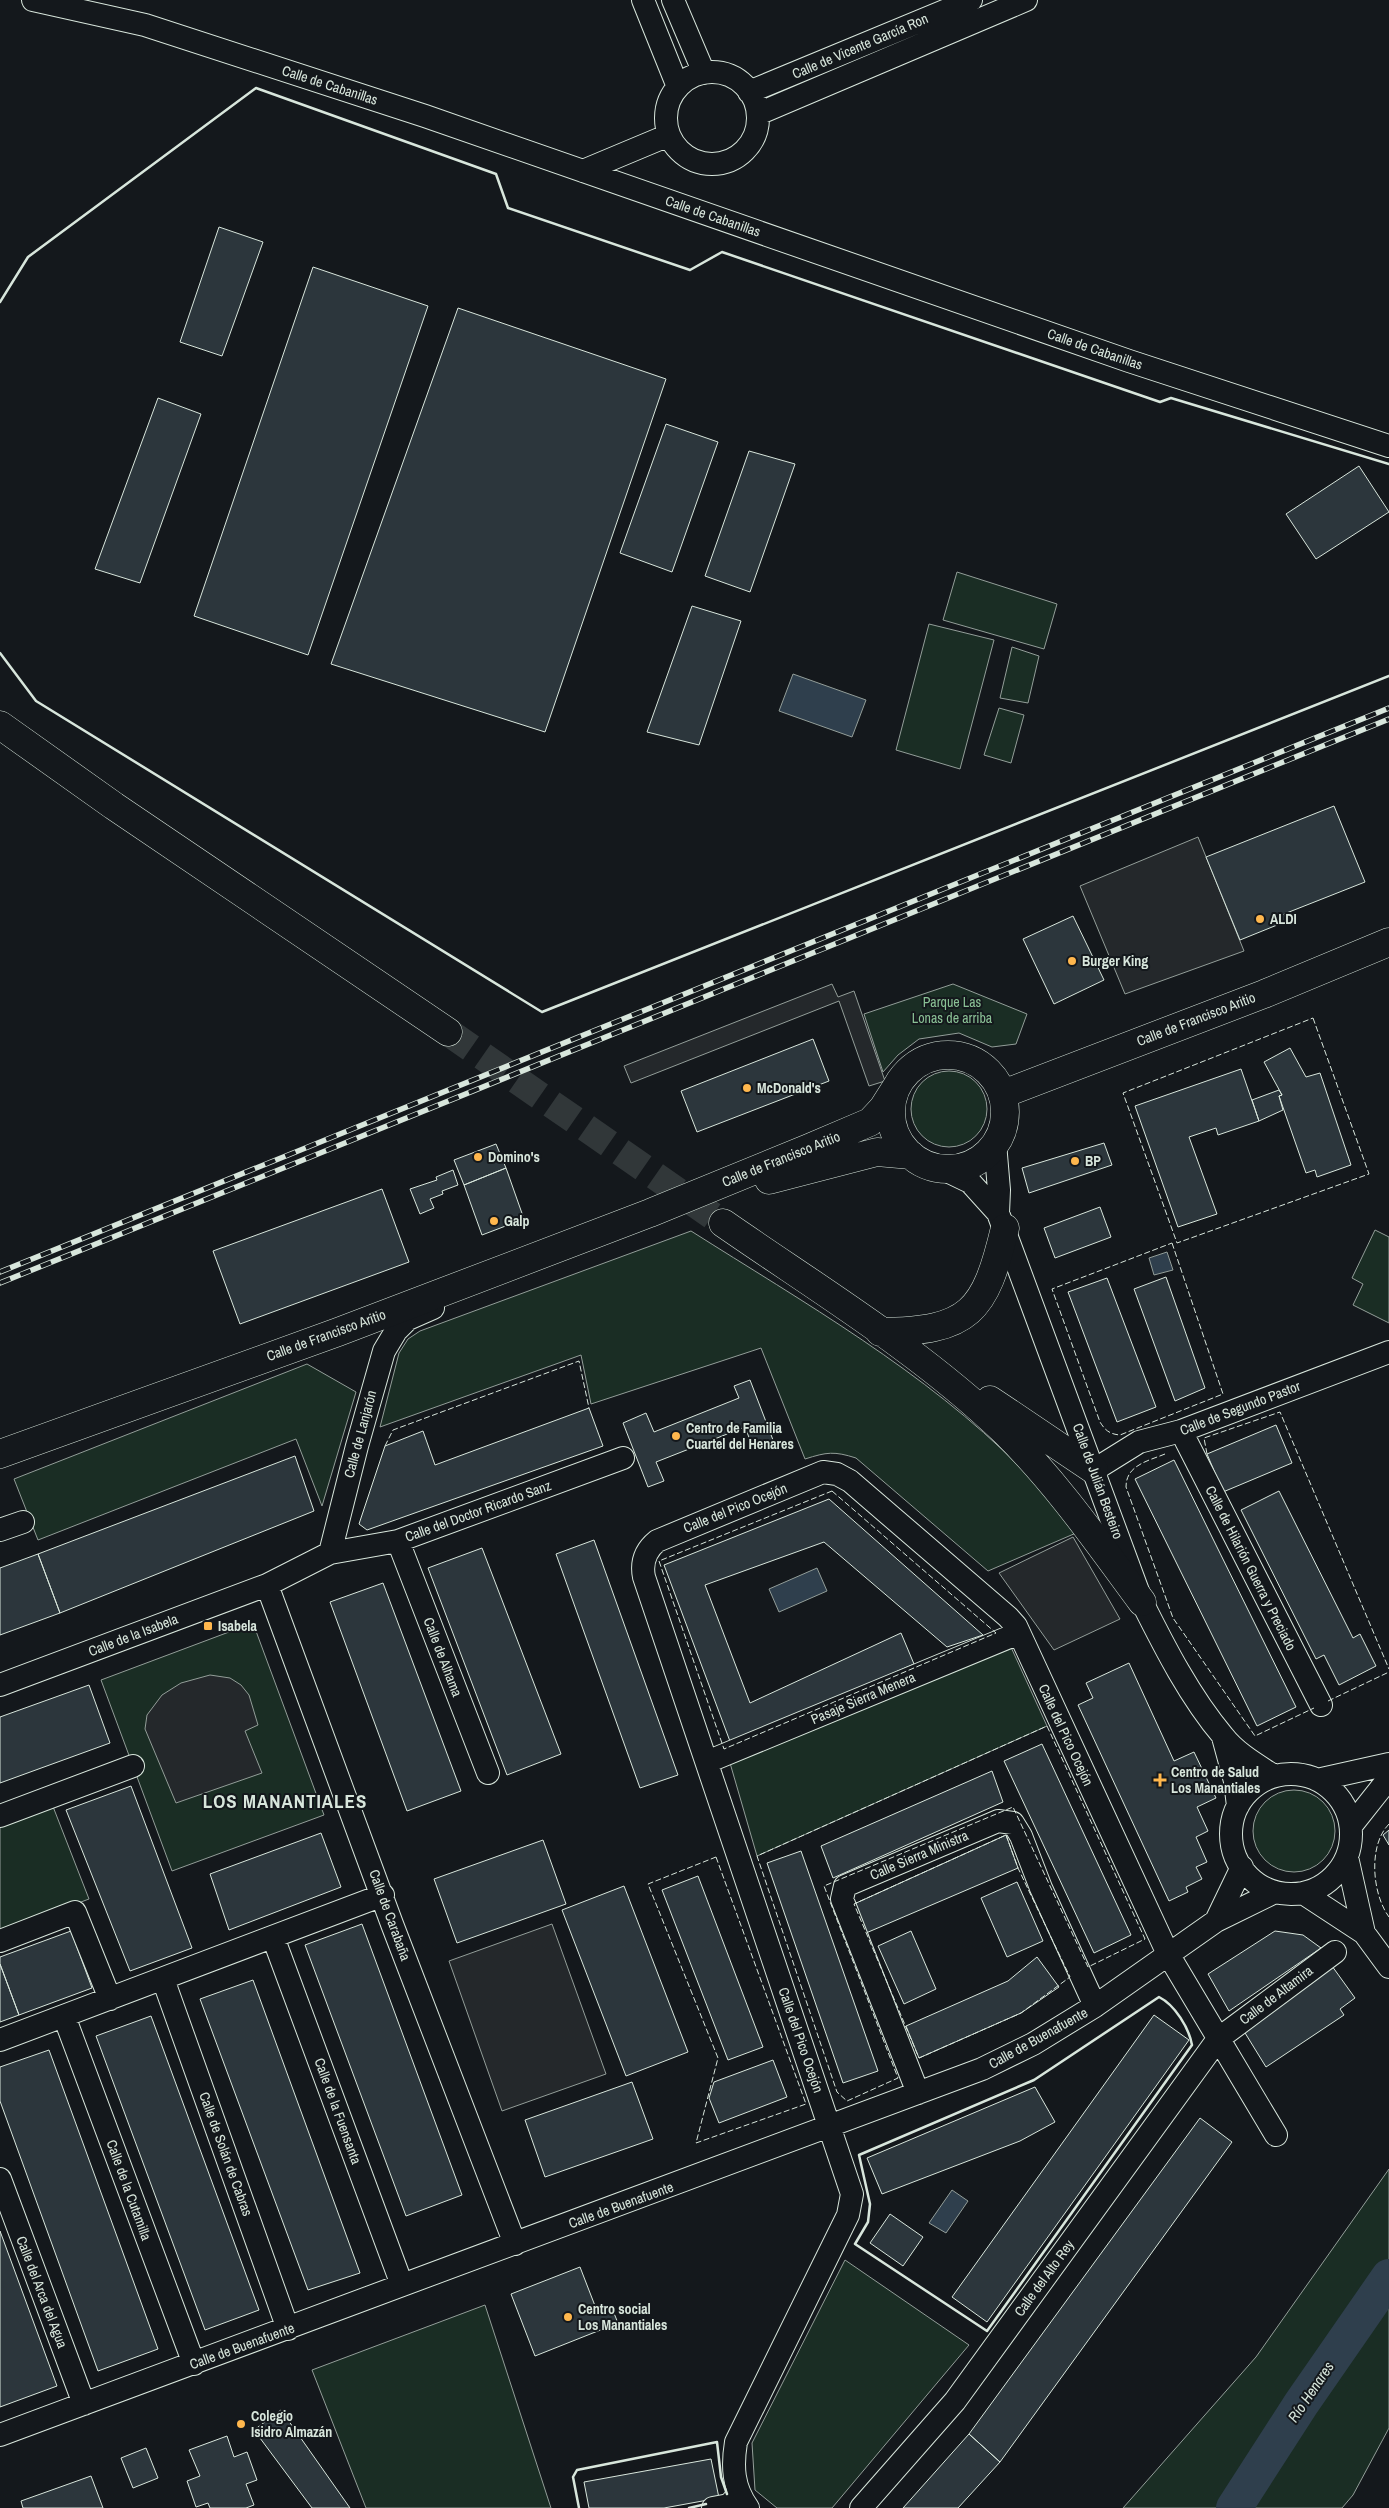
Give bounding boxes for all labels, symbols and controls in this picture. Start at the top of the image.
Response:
street label: Calle de Vicente García Ron [789,9,931,83]
street label: Calle de Cabanillas [280,61,380,109]
street label: Calle de Cabanillas [663,191,763,241]
street label: Calle de Cabanillas [1045,324,1145,374]
place label: ALDI [1270,910,1297,928]
marker: ALDI [1254,913,1266,925]
place label: Burger King [1082,952,1148,970]
marker: Burger King [1066,955,1078,967]
street label: Calle de Francisco Aritio [1134,988,1258,1050]
park label: Parque Las Lonas de arriba [912,993,993,1027]
place label: McDonald's [757,1079,821,1097]
marker: McDonald's [741,1082,753,1094]
street label: Calle de Francisco Aritio [719,1127,843,1191]
place label: Domino's [488,1148,540,1166]
marker: Domino's [472,1151,484,1163]
place label: BP [1085,1152,1101,1170]
marker: BP [1069,1155,1081,1167]
place label: Galp [504,1212,530,1230]
marker: Galp [488,1215,500,1227]
street label: Calle de Francisco Aritio [264,1305,388,1365]
street label: Calle de Segundo Pastor [1177,1377,1303,1439]
street label: Calle de Lanjarón [340,1388,380,1480]
place label: Centro de Familia Cuartel del Henares [686,1419,794,1453]
street label: Calle de Julián Besteiro [1069,1421,1127,1541]
marker: Centro de Familia Cuartel del Henares [670,1430,682,1442]
street label: Calle del Doctor Ricardo Sanz [402,1476,554,1546]
street label: Calle del Pico Ocejón [680,1479,790,1537]
street label: Calle de Hilarión Guerra y Preciado [1202,1483,1300,1653]
street label: Calle de la Isabela [86,1609,181,1660]
street label: Calle de Alhama [420,1615,467,1700]
place label: Isabela [218,1617,258,1635]
marker: Isabela [202,1620,214,1632]
street label: Pasaje Sierra Menera [808,1668,918,1728]
street label: Calle del Pico Ocejón [1035,1681,1097,1789]
place label: Centro de Salud Los Manantiales [1171,1763,1260,1797]
marker: Centro de Salud Los Manantiales [1153,1773,1167,1787]
district label: LOS MANANTIALES [203,1788,367,1814]
street label: Calle Sierra Ministra [867,1826,972,1884]
street label: Calle de Carabaña [365,1867,415,1964]
street label: Calle de Altamira [1236,1961,1317,2028]
street label: Calle del Pico Ocejón [775,1985,827,2095]
street label: Calle de Buenafuente [985,2003,1091,2073]
street label: Calle de la Fuensanta [310,2055,366,2167]
street label: Calle de Solán de Cabras [195,2089,257,2219]
street label: Calle de la Cutamilla [102,2137,156,2243]
street label: Calle de Buenafuente [566,2178,676,2232]
street label: Calle del Arca del Agua [12,2233,72,2351]
street label: Calle del Alto Rey [1010,2236,1078,2320]
place label: Centro social Los Manantiales [578,2300,667,2334]
marker: Centro social Los Manantiales [562,2311,574,2323]
street label: Calle de Buenafuente [187,2319,297,2373]
water label: Río Henares [1283,2357,1339,2426]
place label: Colegio Isidro Almazán [251,2407,332,2441]
marker: Colegio Isidro Almazán [235,2418,247,2430]

